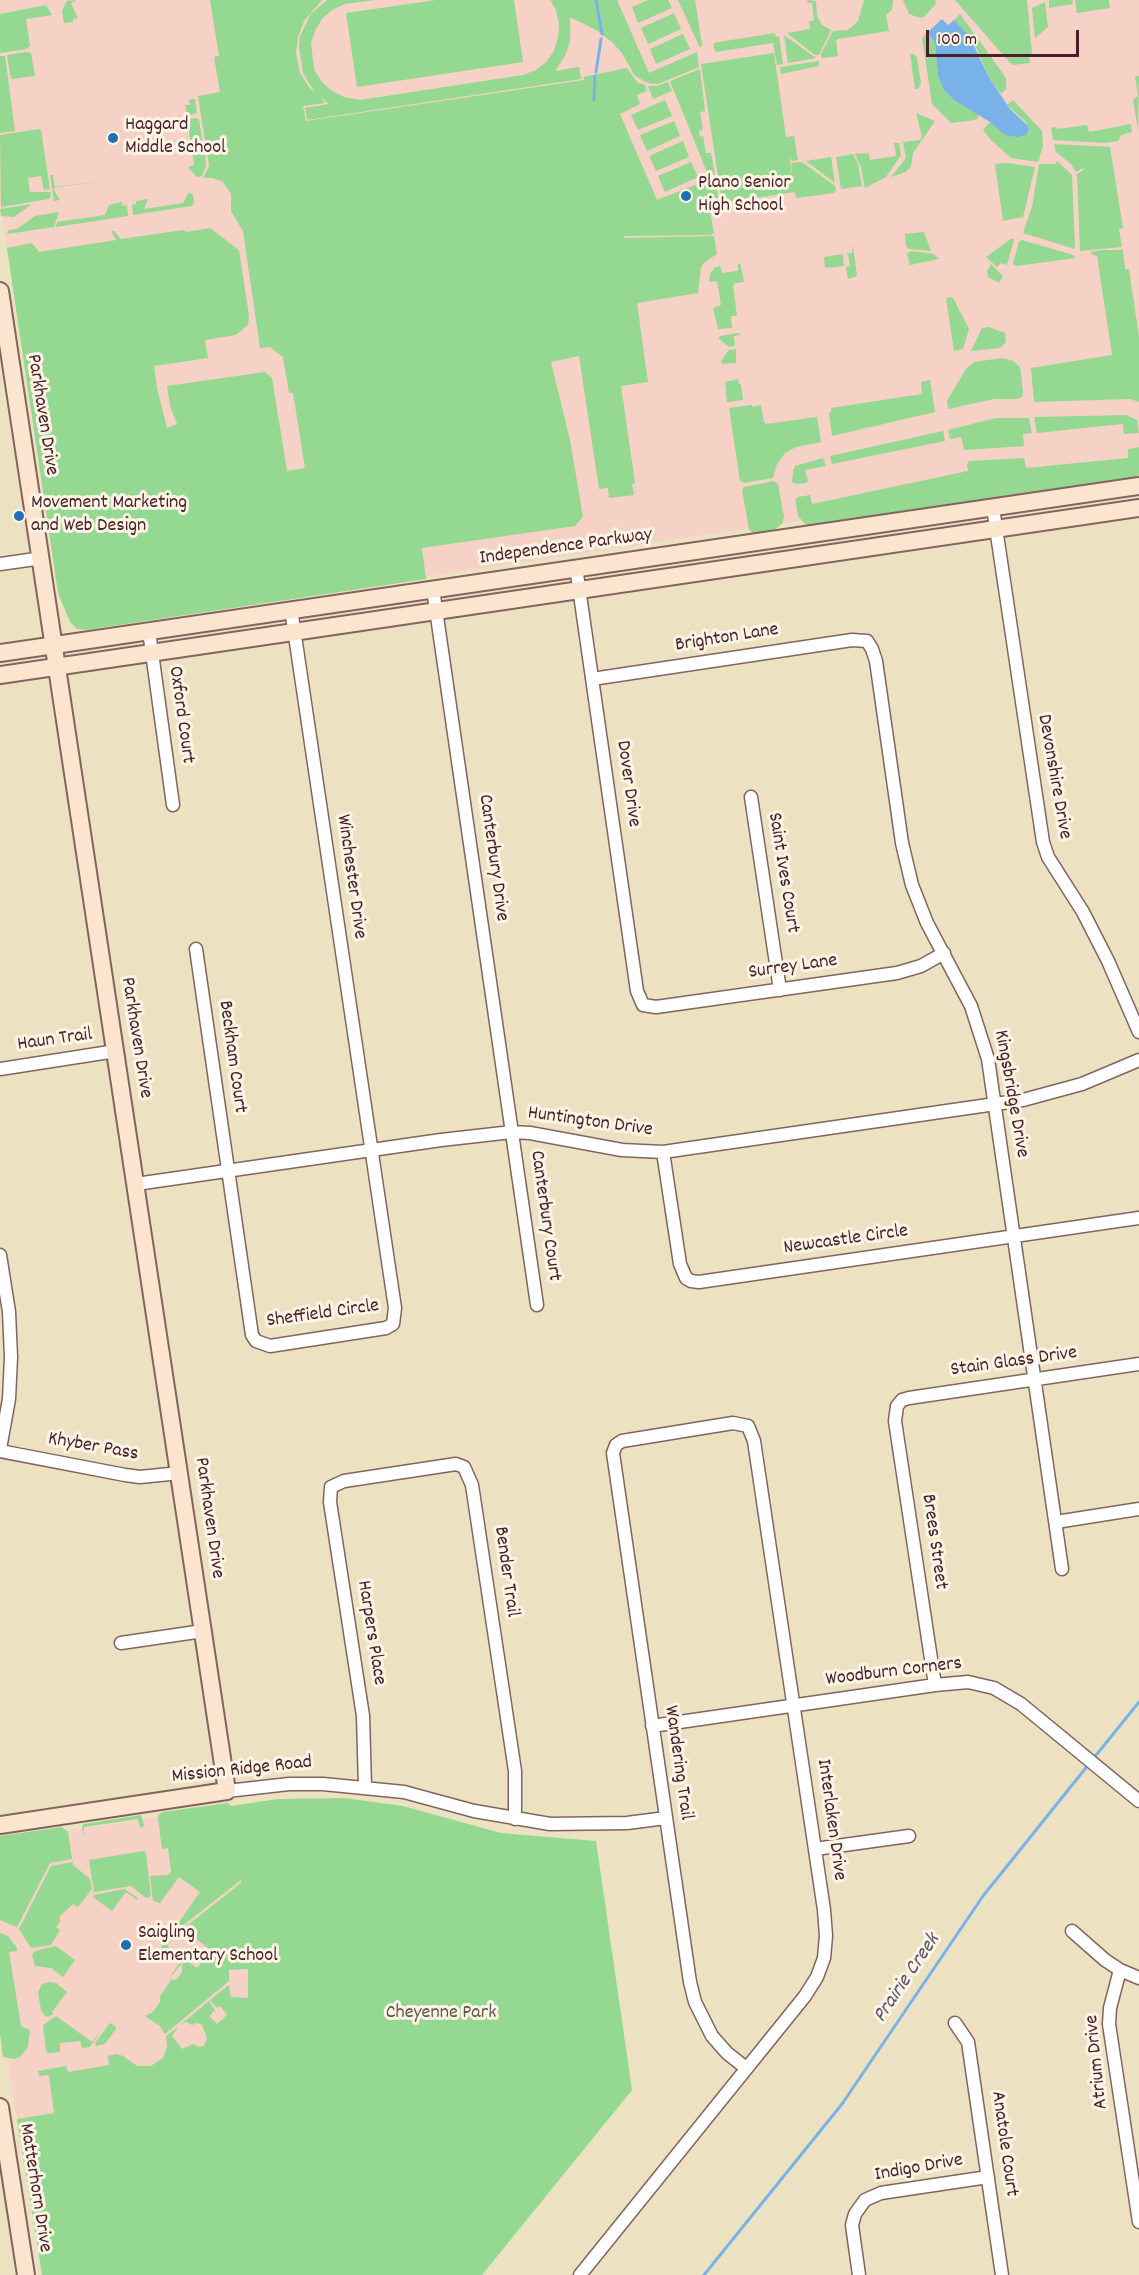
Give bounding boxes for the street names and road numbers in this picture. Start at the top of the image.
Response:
street label: Parkhaven Drive [20,353,62,477]
street label: Independence Parkway [478,524,654,572]
street label: Brighton Lane [674,619,780,659]
street label: Oxford Court [161,665,199,765]
street label: Devonshire Drive [1030,713,1076,841]
street label: Dover Drive [609,739,645,829]
street label: Canterbury Drive [471,793,513,923]
street label: Saint Ives Court [761,811,803,935]
street label: Winchester Drive [329,813,371,941]
street label: Surrey Lane [747,950,839,986]
street label: Parkhaven Drive [114,976,156,1100]
street label: Beckham Court [211,999,251,1115]
street label: Haun Trail [16,1024,94,1058]
street label: Kingsbridge Drive [987,1028,1033,1160]
street label: Huntington Drive [526,1102,654,1144]
street label: Canterbury Court [523,1149,565,1283]
street label: Newcastle Circle [782,1220,910,1262]
street label: Sheffield Circle [265,1295,381,1335]
street label: Stain Glass Drive [949,1342,1079,1384]
street label: Khyber Pass [46,1428,140,1468]
street label: Parkhaven Drive [188,1456,228,1580]
street label: Brees Street [914,1493,952,1591]
street label: Bender Trail [487,1525,523,1619]
street label: Harpers Place [350,1579,390,1687]
street label: Woodburn Corners [824,1653,964,1693]
street label: Wandering Trail [657,1704,697,1822]
street label: Mission Ridge Road [171,1752,313,1790]
street label: Interlaken Drive [810,1758,850,1882]
street label: Atrium Drive [1081,2014,1115,2110]
street label: Anatole Court [984,2090,1022,2198]
street label: Matterhorn Drive [12,2122,56,2254]
street label: Indigo Drive [873,2149,965,2189]

